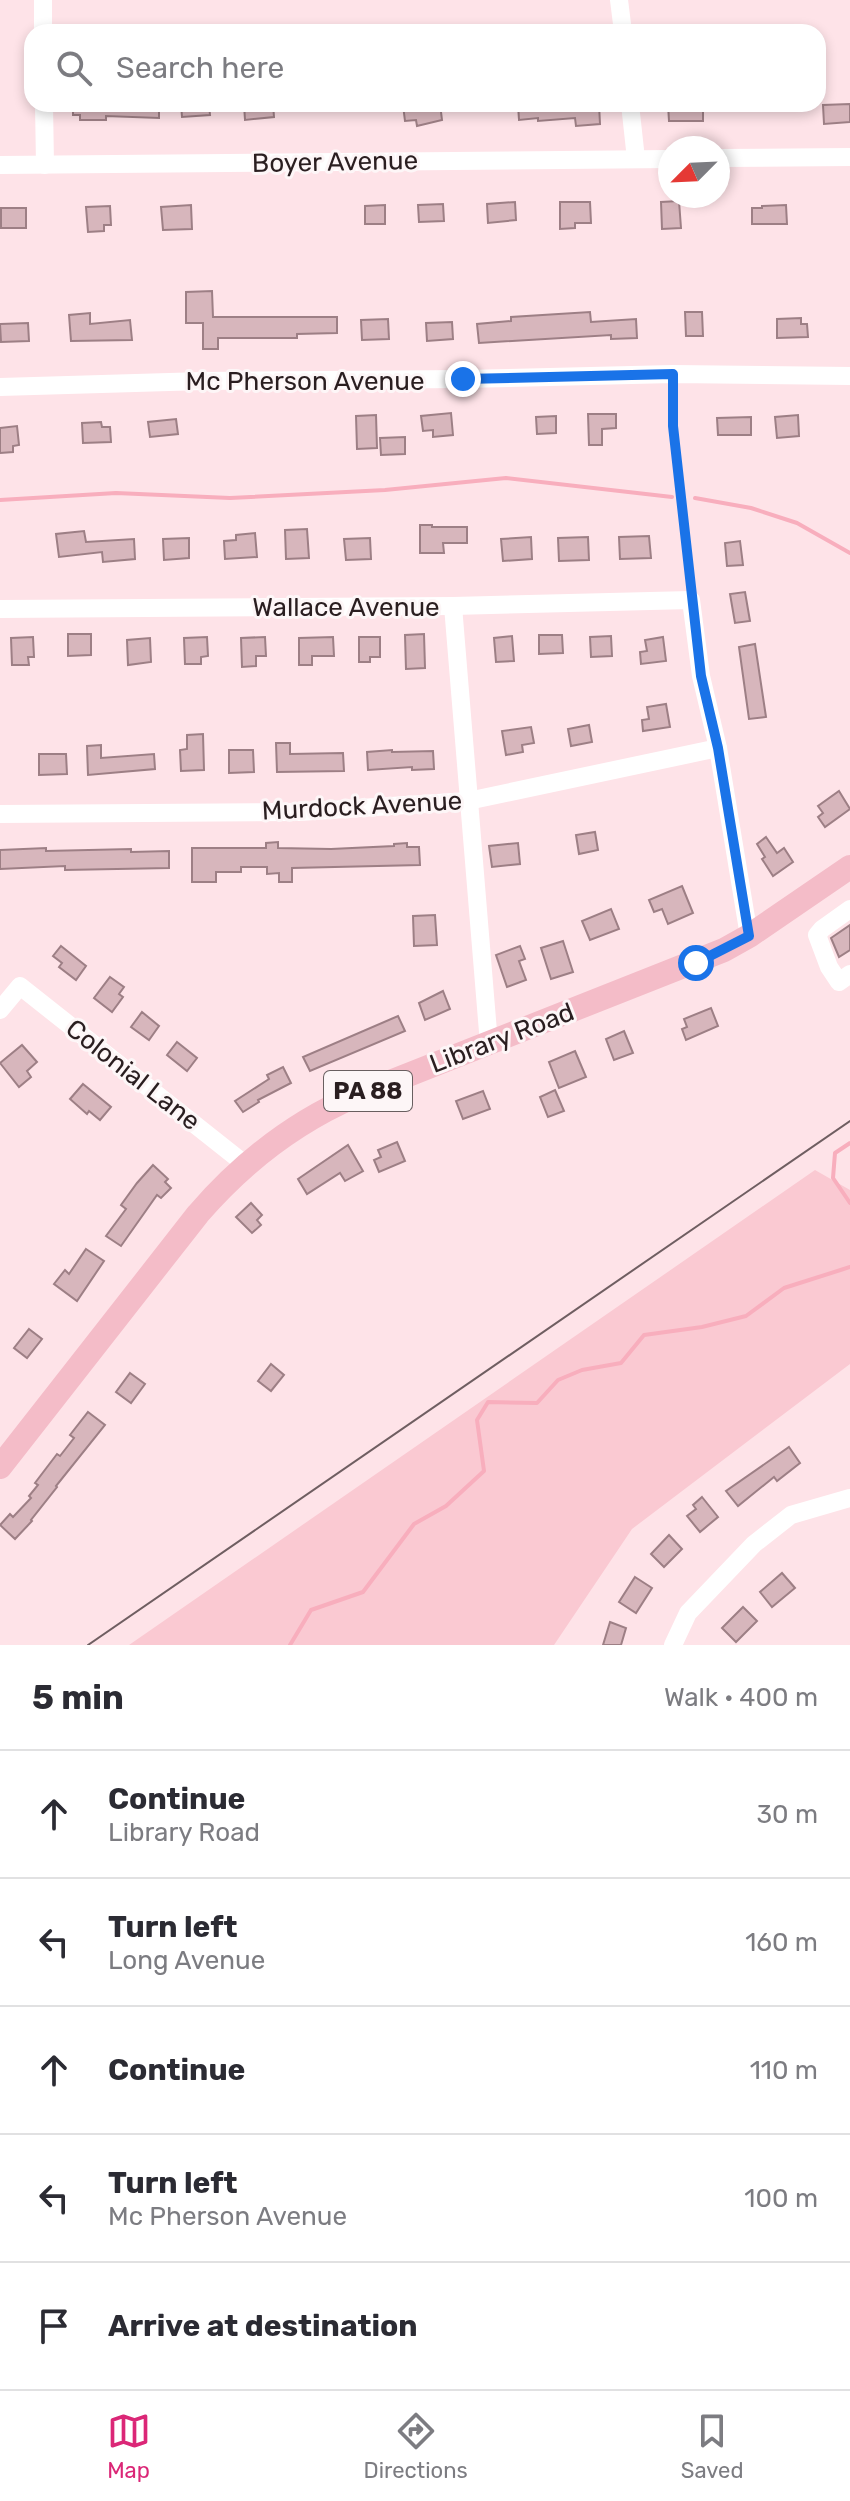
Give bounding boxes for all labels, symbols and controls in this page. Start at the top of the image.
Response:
search box [24,24,826,112]
icon: search [52,46,96,90]
text: Search here [116,50,284,86]
north arrow [658,136,730,208]
street label: Boyer Avenue [252,145,418,179]
route end [445,361,481,397]
street label: Mc Pherson Avenue [185,366,425,397]
street label: Wallace Avenue [252,592,440,623]
street label: Murdock Avenue [261,785,463,827]
route start [678,945,714,981]
street label: Library Road [426,996,578,1080]
street label: Colonial Lane [60,1013,206,1137]
road number: PA 88 [324,1071,412,1111]
text: 5 min [32,1677,124,1718]
text: Walk · 400 m [664,1682,818,1713]
text: Continue [108,1781,245,1817]
icon: ahead [32,1792,76,1836]
text: 30 m [756,1799,818,1830]
text: Library Road [108,1817,260,1848]
text: Turn left [108,1909,238,1945]
icon: left [32,1920,76,1964]
text: 160 m [745,1927,818,1958]
text: Long Avenue [108,1945,265,1976]
icon: ahead [32,2048,76,2092]
text: Continue [108,2052,245,2088]
text: 110 m [750,2055,818,2086]
text: Turn left [108,2165,238,2201]
icon: left [32,2176,76,2220]
text: 100 m [744,2183,818,2214]
text: Mc Pherson Avenue [108,2201,347,2232]
icon: arrive [32,2304,76,2348]
text: Arrive at destination [108,2308,418,2344]
tab: Map [107,2409,151,2484]
tab: Directions [364,2409,468,2484]
tab: Saved [681,2409,744,2484]

